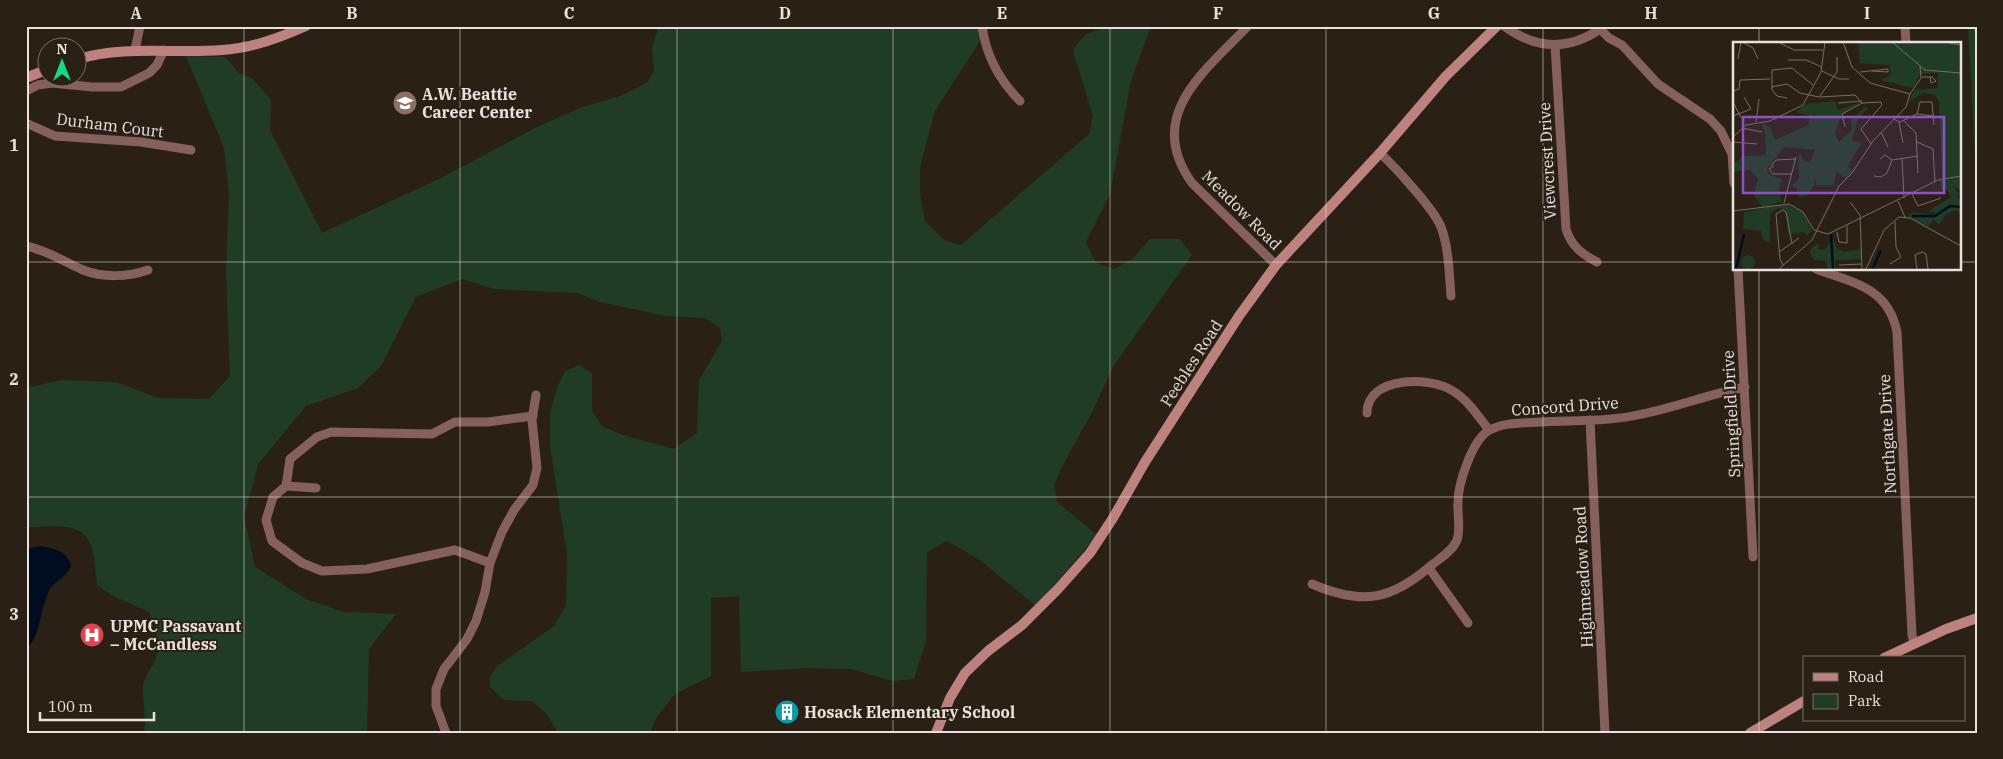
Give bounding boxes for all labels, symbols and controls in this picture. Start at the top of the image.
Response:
text: A [130,3,142,23]
text: B [346,3,358,23]
text: C [564,3,574,23]
text: D [779,3,791,23]
text: E [997,3,1007,23]
text: F [1213,3,1223,23]
text: G [1428,3,1440,23]
text: H [1645,3,1658,23]
text: I [1864,3,1870,23]
north arrow [38,38,88,88]
text: N [56,40,68,58]
inset map [1733,42,1960,270]
place label: A.W. Beattie Career Center [422,84,532,122]
school or university icon: A.W. Beattie Career Center [392,90,418,116]
street label: Viewcrest Drive [1534,102,1560,220]
street label: Durham Court [55,108,165,142]
text: 1 [9,135,19,155]
street label: Meadow Road [1198,166,1286,254]
street label: Peebles Road [1156,316,1227,410]
street label: Springfield Drive [1718,350,1744,478]
text: 2 [9,369,19,389]
street label: Northgate Drive [1874,374,1900,494]
street label: Concord Drive [1511,392,1619,420]
street label: Highmeadow Road [1569,505,1597,648]
text: 3 [9,604,19,624]
place label: UPMC Passavant – McCandless [110,616,241,654]
hospital icon: UPMC Passavant – McCandless [79,622,105,648]
legend [1803,656,1966,722]
text: Road [1848,667,1884,686]
scale bar [40,689,154,721]
text: Park [1848,691,1881,710]
text: 100 m [48,697,93,716]
building icon: Hosack Elementary School [774,699,800,725]
place label: Hosack Elementary School [804,702,1015,722]

